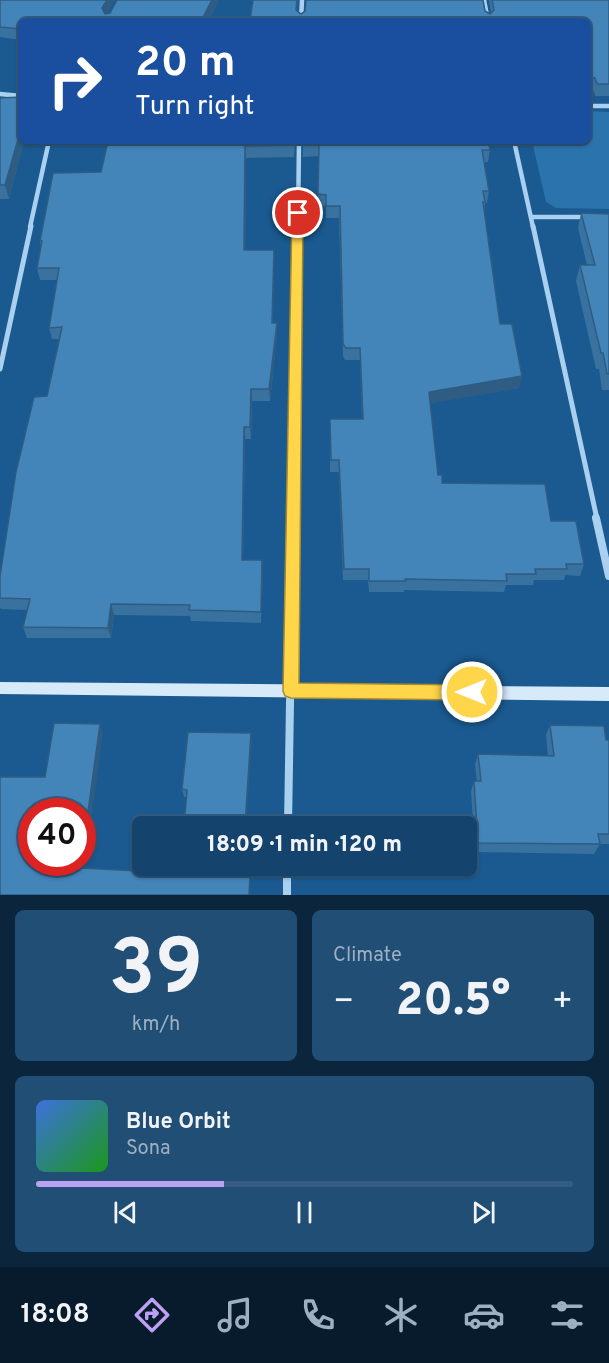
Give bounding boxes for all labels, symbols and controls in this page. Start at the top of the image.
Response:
text: 20 m [135,38,236,91]
icon: right [36,42,114,120]
text: Turn right [135,90,254,124]
pin [272,187,323,238]
icon: arrive [281,196,314,229]
position arrow [440,660,504,724]
speed limit sign: 40 [18,798,96,876]
text: 18:09 · 1 min · 120 m [207,832,402,859]
text: 39 [109,923,203,1022]
text: Climate [333,943,402,969]
text: 20.5° [396,974,510,1031]
text: − [333,982,354,1024]
text: + [552,982,573,1024]
text: km/h [132,1012,180,1038]
text: Blue Orbit [126,1109,231,1136]
text: Sona [126,1136,171,1162]
icon: previous [109,1196,142,1229]
icon: pause [288,1196,321,1229]
icon: next [467,1196,500,1229]
icon: directions [131,1294,173,1336]
icon: music [214,1294,256,1336]
icon: phone [297,1294,339,1336]
icon: climate [380,1294,422,1336]
icon: car [463,1294,505,1336]
icon: filters [546,1294,588,1336]
text: 18:08 [21,1298,90,1332]

